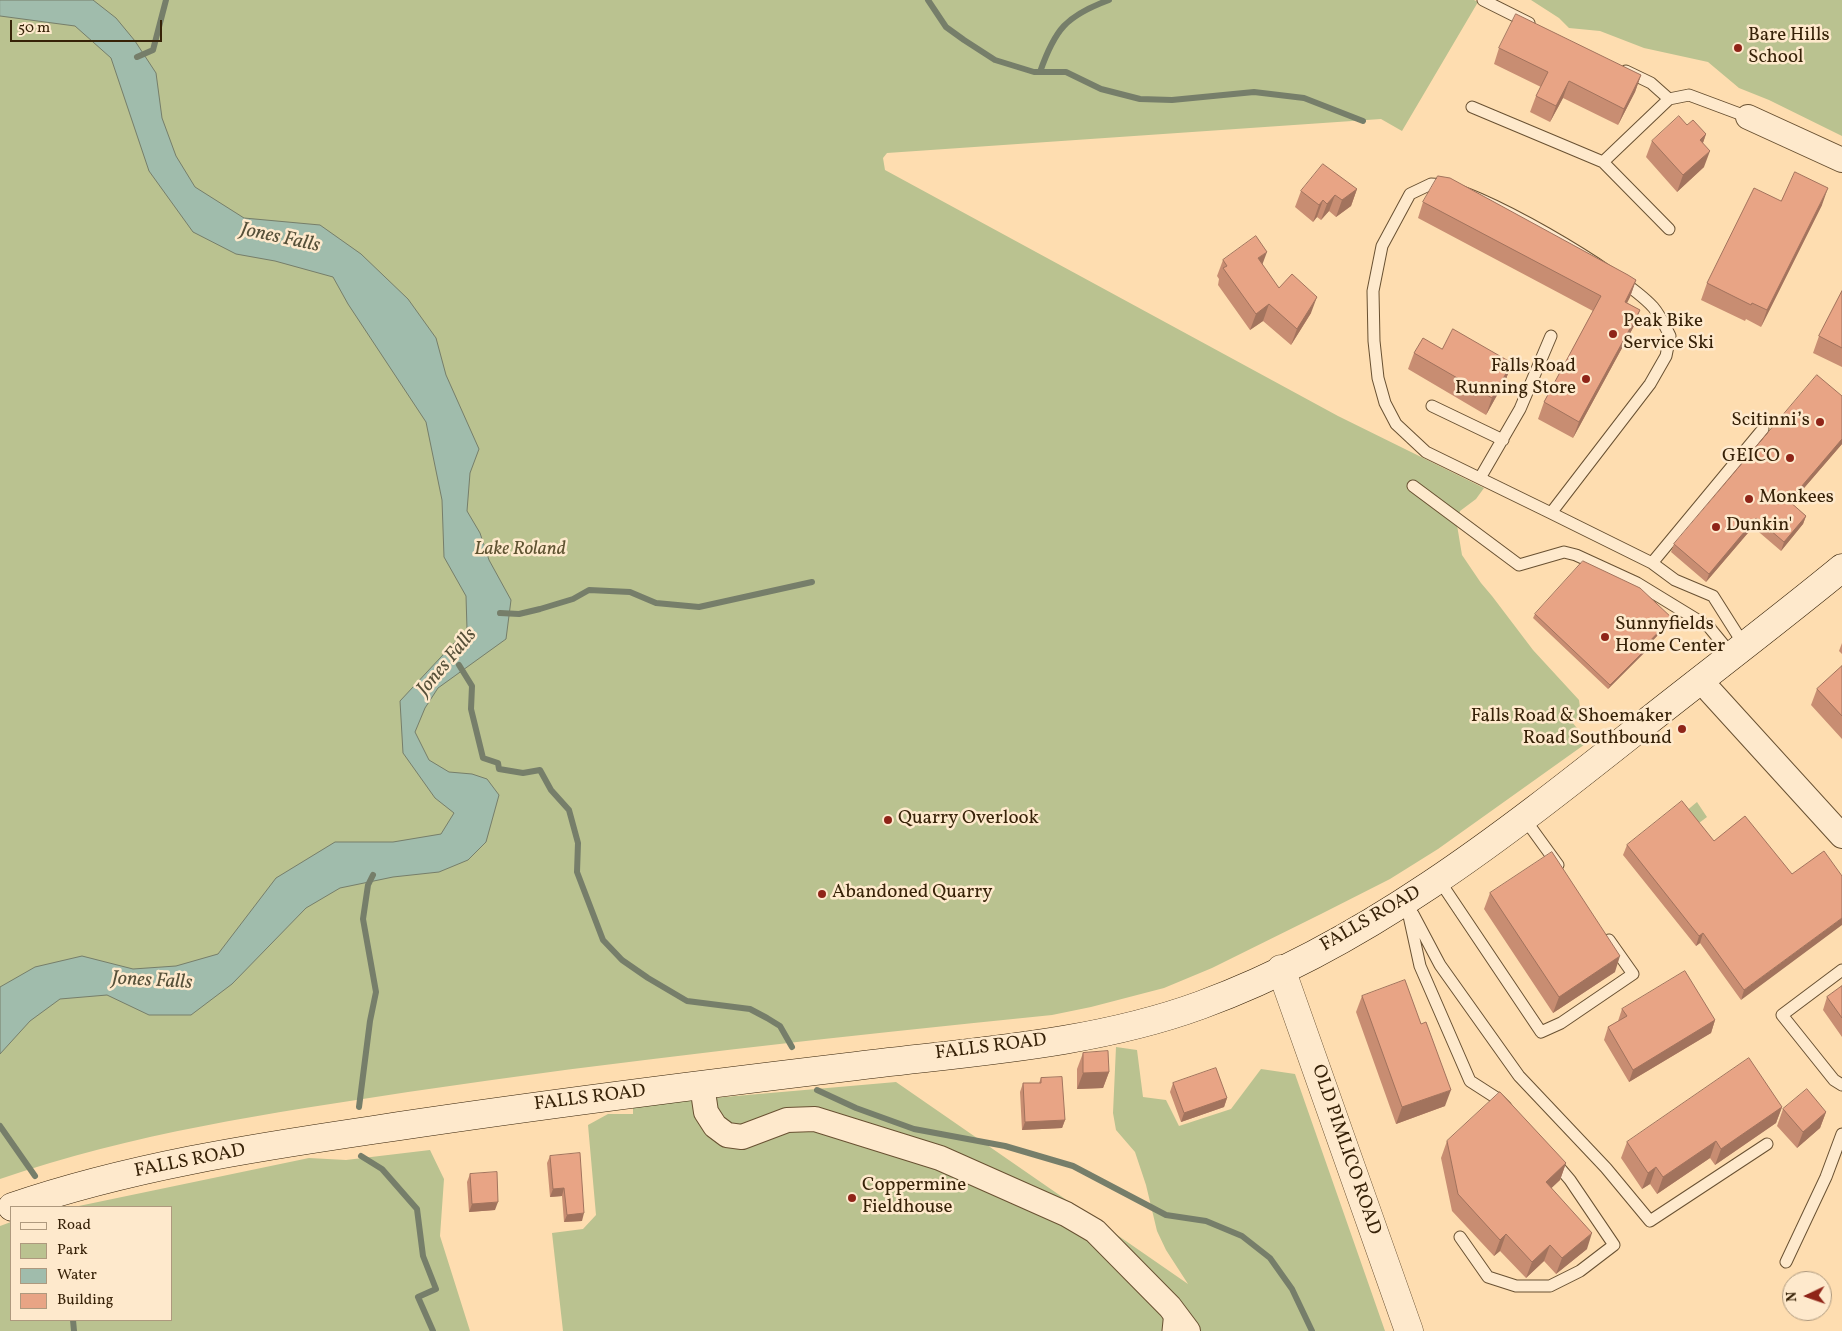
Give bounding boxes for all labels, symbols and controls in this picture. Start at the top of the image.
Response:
scale bar [12,10,165,42]
text: 50 m [18,18,50,39]
place label: Bare Hills School [1748,26,1830,70]
marker: Bare Hills School [1732,42,1744,54]
water label: Jones Falls [238,219,322,259]
place label: Peak Bike Service Ski [1623,312,1714,356]
marker: Peak Bike Service Ski [1607,328,1619,340]
place label: Falls Road Running Store [1455,357,1576,401]
marker: Falls Road Running Store [1580,373,1592,385]
place label: Scitinni’s [1731,411,1810,433]
marker: Scitinni’s [1814,416,1826,428]
place label: GEICO [1722,447,1780,469]
marker: GEICO [1784,452,1796,464]
place label: Monkees [1759,488,1834,510]
marker: Monkees [1743,493,1755,505]
place label: Dunkin' [1726,516,1792,538]
marker: Dunkin' [1710,521,1722,533]
park label: Lake Roland [474,540,566,562]
place label: Sunnyfields Home Center [1615,615,1725,659]
water label: Jones Falls [413,624,483,702]
marker: Sunnyfields Home Center [1599,631,1611,643]
place label: Falls Road & Shoemaker Road Southbound [1471,707,1672,751]
marker: Falls Road & Shoemaker Road Southbound [1676,723,1688,735]
place label: Quarry Overlook [898,809,1039,831]
marker: Quarry Overlook [882,814,894,826]
street label: FALLS ROAD [1317,882,1425,958]
place label: Abandoned Quarry [832,883,993,905]
marker: Abandoned Quarry [816,888,828,900]
water label: Jones Falls [111,968,193,996]
street label: FALLS ROAD [934,1030,1048,1066]
street label: OLD PIMLICO ROAD [1305,1062,1385,1238]
street label: FALLS ROAD [533,1081,647,1117]
street label: FALLS ROAD [133,1140,247,1184]
place label: Coppermine Fieldhouse [862,1176,966,1220]
marker: Coppermine Fieldhouse [846,1192,858,1204]
legend [10,1206,172,1321]
text: Road [57,1215,91,1236]
text: Park [57,1240,88,1261]
text: Water [57,1265,97,1286]
north arrow [1782,1271,1832,1321]
text: Building [57,1290,113,1311]
text: N [1783,1291,1802,1302]

